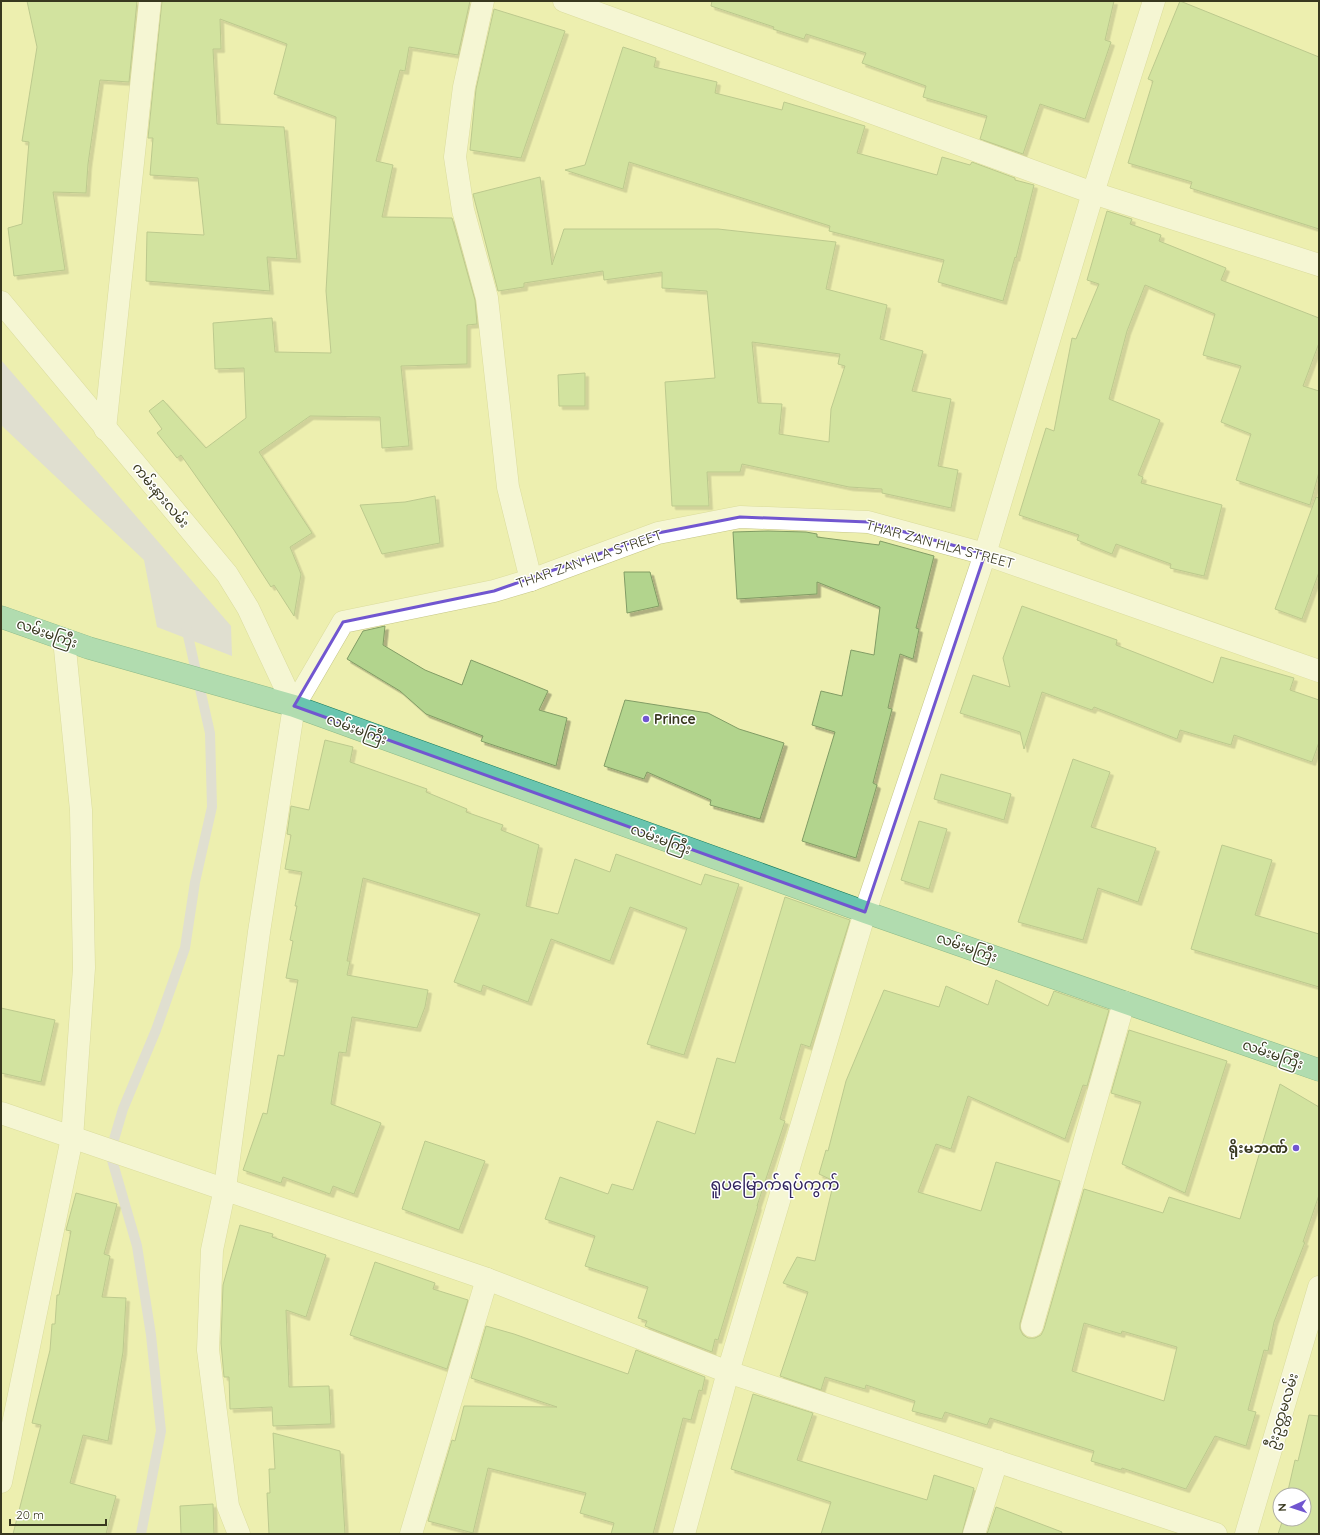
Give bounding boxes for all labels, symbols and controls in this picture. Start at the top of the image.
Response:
street label: ကမ်းနားလမ်း [126,458,194,533]
street label: THAR ZAN HLA STREET [864,515,1016,573]
street label: THAR ZAN HLA STREET [514,526,664,592]
street label: လမ်းမကြီး [13,613,80,655]
street label: လမ်းမကြီး [323,709,390,751]
place label: Prince [654,710,696,728]
marker: Prince [641,714,651,724]
street label: လမ်းမကြီး [627,819,694,861]
street label: လမ်းမကြီး [933,927,1000,969]
street label: လမ်းမကြီး [1239,1034,1306,1076]
place label: ရိုးမဘဏ် [1229,1138,1288,1160]
marker: ရိုးမဘဏ် [1291,1143,1301,1153]
district label: ရူပမြောက်ရပ်ကွက် [710,1173,840,1199]
street label: ဦးဥတ္တမလမ်း [1261,1370,1305,1452]
north arrow [1272,1487,1312,1527]
scale bar [10,1501,106,1527]
text: N [1275,1503,1289,1512]
text: 20 m [16,1507,44,1522]

